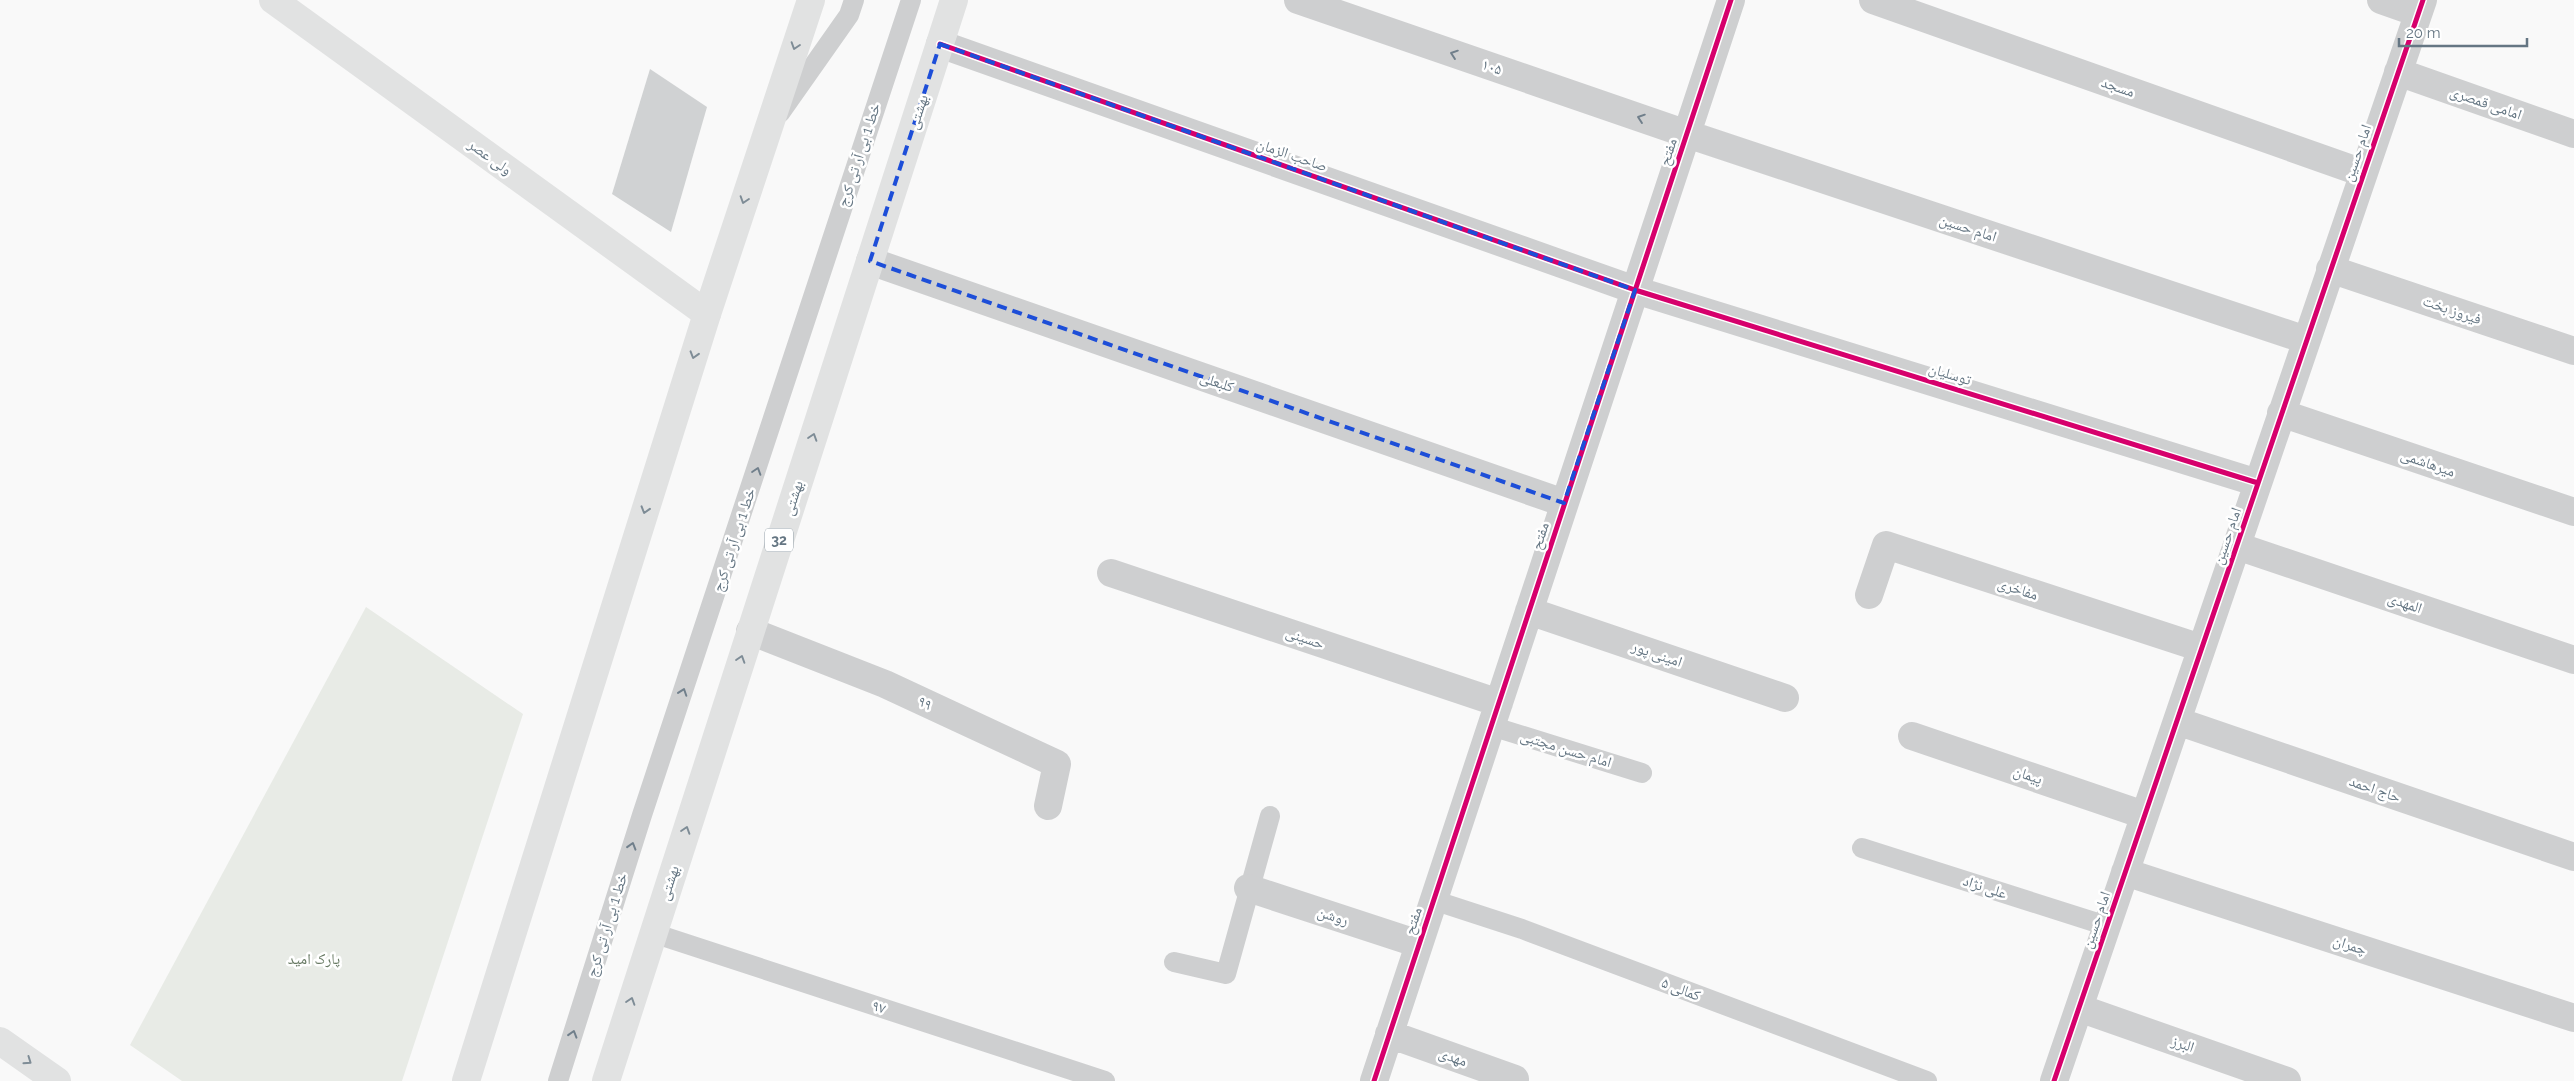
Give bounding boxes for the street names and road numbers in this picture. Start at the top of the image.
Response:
street label: ۱۰۵ [1480,55,1505,79]
street label: مسجد [2099,73,2137,101]
street label: امامی قمصری [2447,82,2524,125]
street label: بهشتی [904,92,933,132]
street label: خط 1 بی آر تی کرج [834,101,885,209]
street label: امام حسین [2339,122,2376,184]
street label: ولی عصر [463,135,515,180]
street label: صاحب الزمان [1254,135,1330,176]
street label: مفتح [1655,136,1682,168]
street label: امام حسین [1937,210,1999,247]
street label: فیروز بخت [2420,292,2484,328]
street label: توسلیان [1926,359,1974,390]
street label: کلبعلی [1197,368,1236,397]
street label: میرهاشمی [2398,445,2458,482]
street label: بهشتی [779,478,808,518]
street label: خط 1 بی آر تی کرج [709,486,760,594]
street label: امام حسین [2209,505,2246,567]
street label: مفتح [1527,520,1554,552]
road number: 32 [765,528,793,552]
street label: مفاخری [1995,574,2041,605]
street label: المهدی [2385,589,2424,618]
street label: حسینی [1283,623,1327,654]
street label: امینی پور [1628,637,1685,672]
street label: ۹۹ [915,692,935,714]
street label: امام حسن مجتبی [1518,727,1614,772]
street label: پیمان [2011,762,2045,789]
street label: حاج احمد [2347,772,2403,807]
street label: بهشتی [655,863,684,903]
street label: خط 1 بی آر تی کرج [583,870,632,979]
street label: علی نژاد [1960,871,2010,904]
street label: امام حسین [2078,889,2115,951]
street label: روشن [1315,903,1351,930]
street label: مفتح [1400,905,1427,937]
street label: چمران [2331,931,2369,960]
street label: ۵ کمالی [1659,973,1703,1006]
street label: ۹۷ [870,996,888,1018]
street label: البرز [2168,1031,2197,1056]
street label: مهدی [1436,1044,1470,1071]

